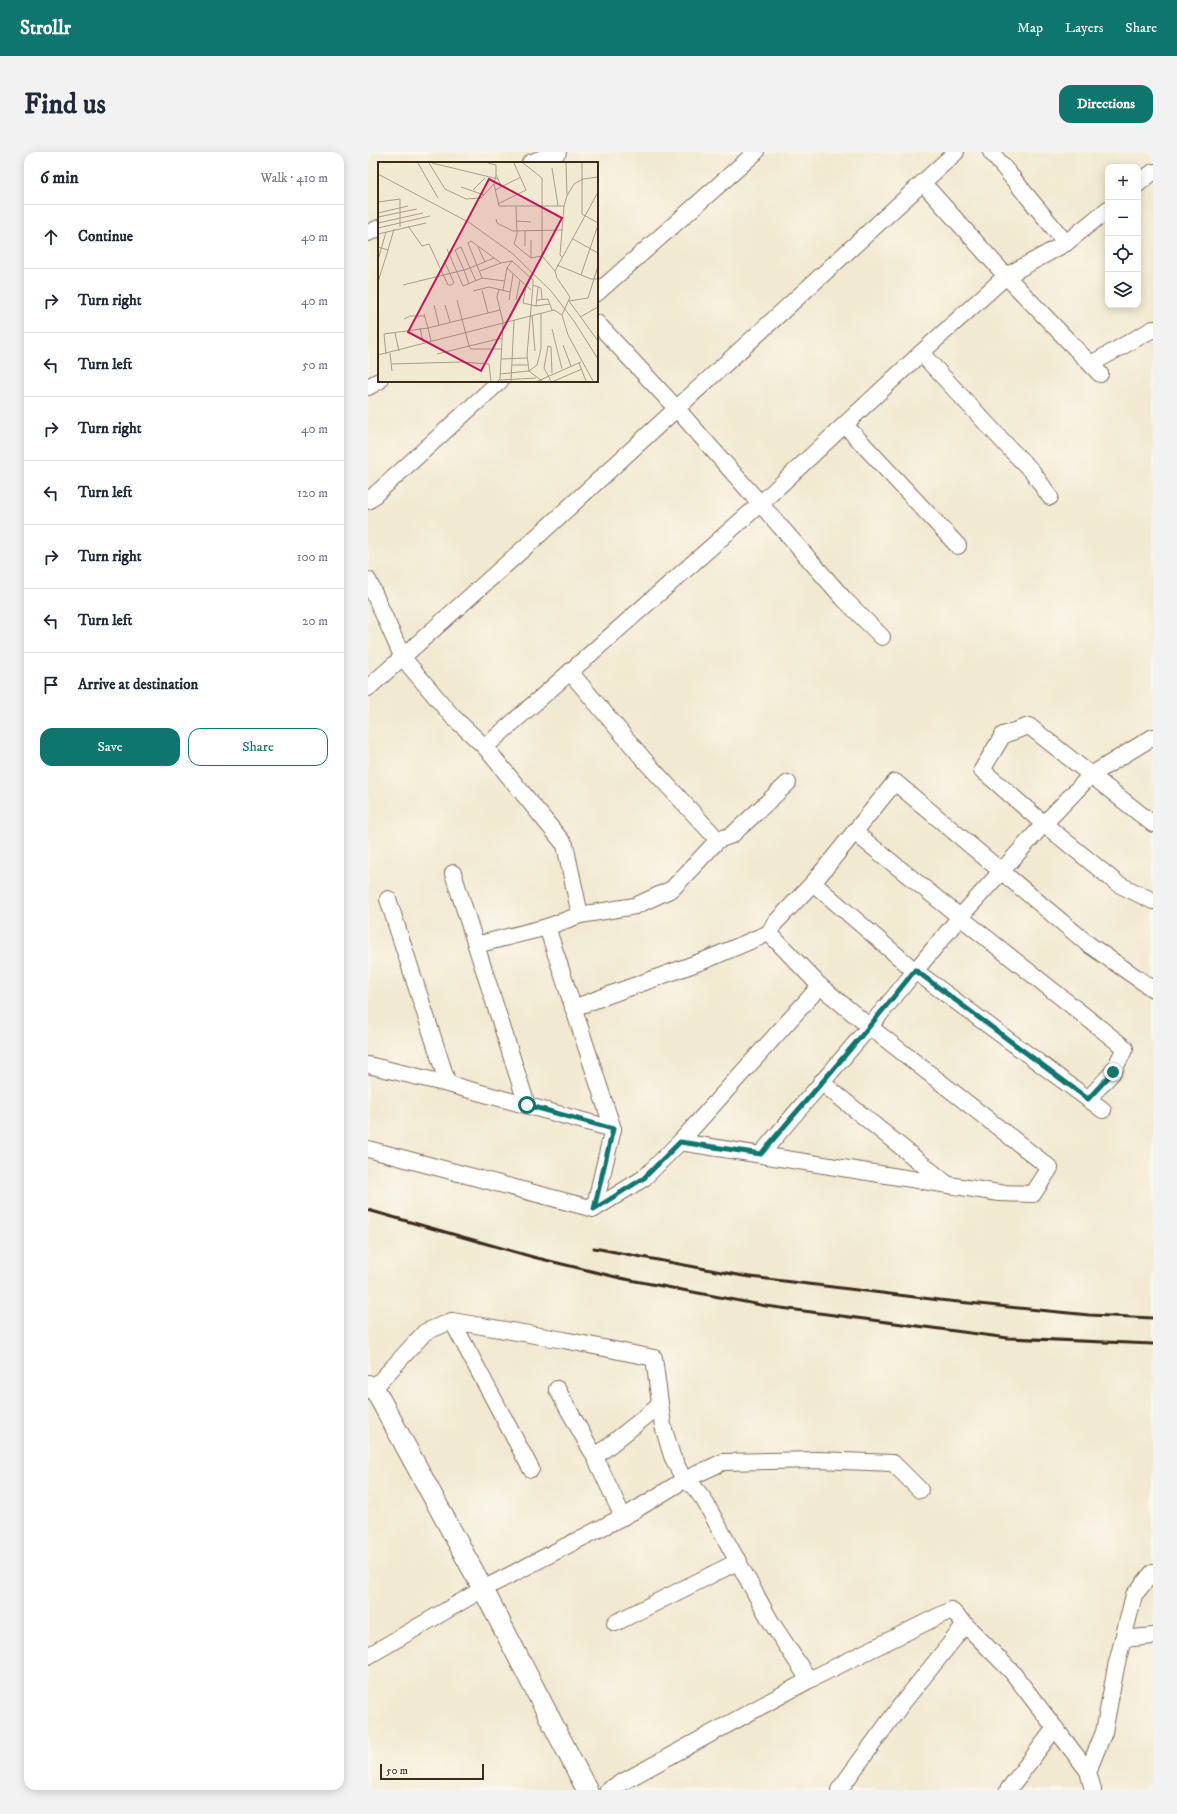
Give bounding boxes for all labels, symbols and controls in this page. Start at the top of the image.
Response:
text: Strollr [20,17,71,40]
text: Map [1017,19,1043,37]
text: Layers [1065,19,1103,37]
text: Share [1125,19,1157,37]
button: Directions [1059,85,1153,123]
text: Find us [24,87,106,122]
inset map [378,162,598,382]
map controls [1105,164,1141,308]
button: + [1105,164,1141,200]
text: 6 min [40,167,79,189]
text: Walk · 410 m [261,170,328,186]
button: − [1105,200,1141,236]
icon: ahead [40,226,62,248]
text: Continue [78,227,133,246]
text: 40 m [301,229,328,245]
button: locate [1105,236,1141,272]
button: layers [1105,272,1141,308]
icon: right [40,290,62,312]
text: Turn right [78,291,141,310]
text: 40 m [301,293,328,309]
icon: left [40,354,62,376]
text: Turn left [78,355,132,374]
text: 50 m [302,357,328,373]
icon: right [40,418,62,440]
text: Turn right [78,419,141,438]
text: 40 m [301,421,328,437]
icon: left [40,482,62,504]
text: Turn left [78,483,132,502]
text: 120 m [297,485,328,501]
icon: right [40,546,62,568]
text: Turn right [78,547,141,566]
text: 100 m [297,549,328,565]
icon: left [40,610,62,632]
text: Turn left [78,611,132,630]
text: 20 m [302,613,328,629]
icon: arrive [40,674,62,696]
text: Arrive at destination [78,675,198,694]
button: Save [40,728,180,766]
button: Share [188,728,328,766]
route end [1104,1063,1122,1081]
route start [518,1096,536,1114]
scale bar [380,1762,484,1781]
text: 50 m [386,1764,408,1778]

